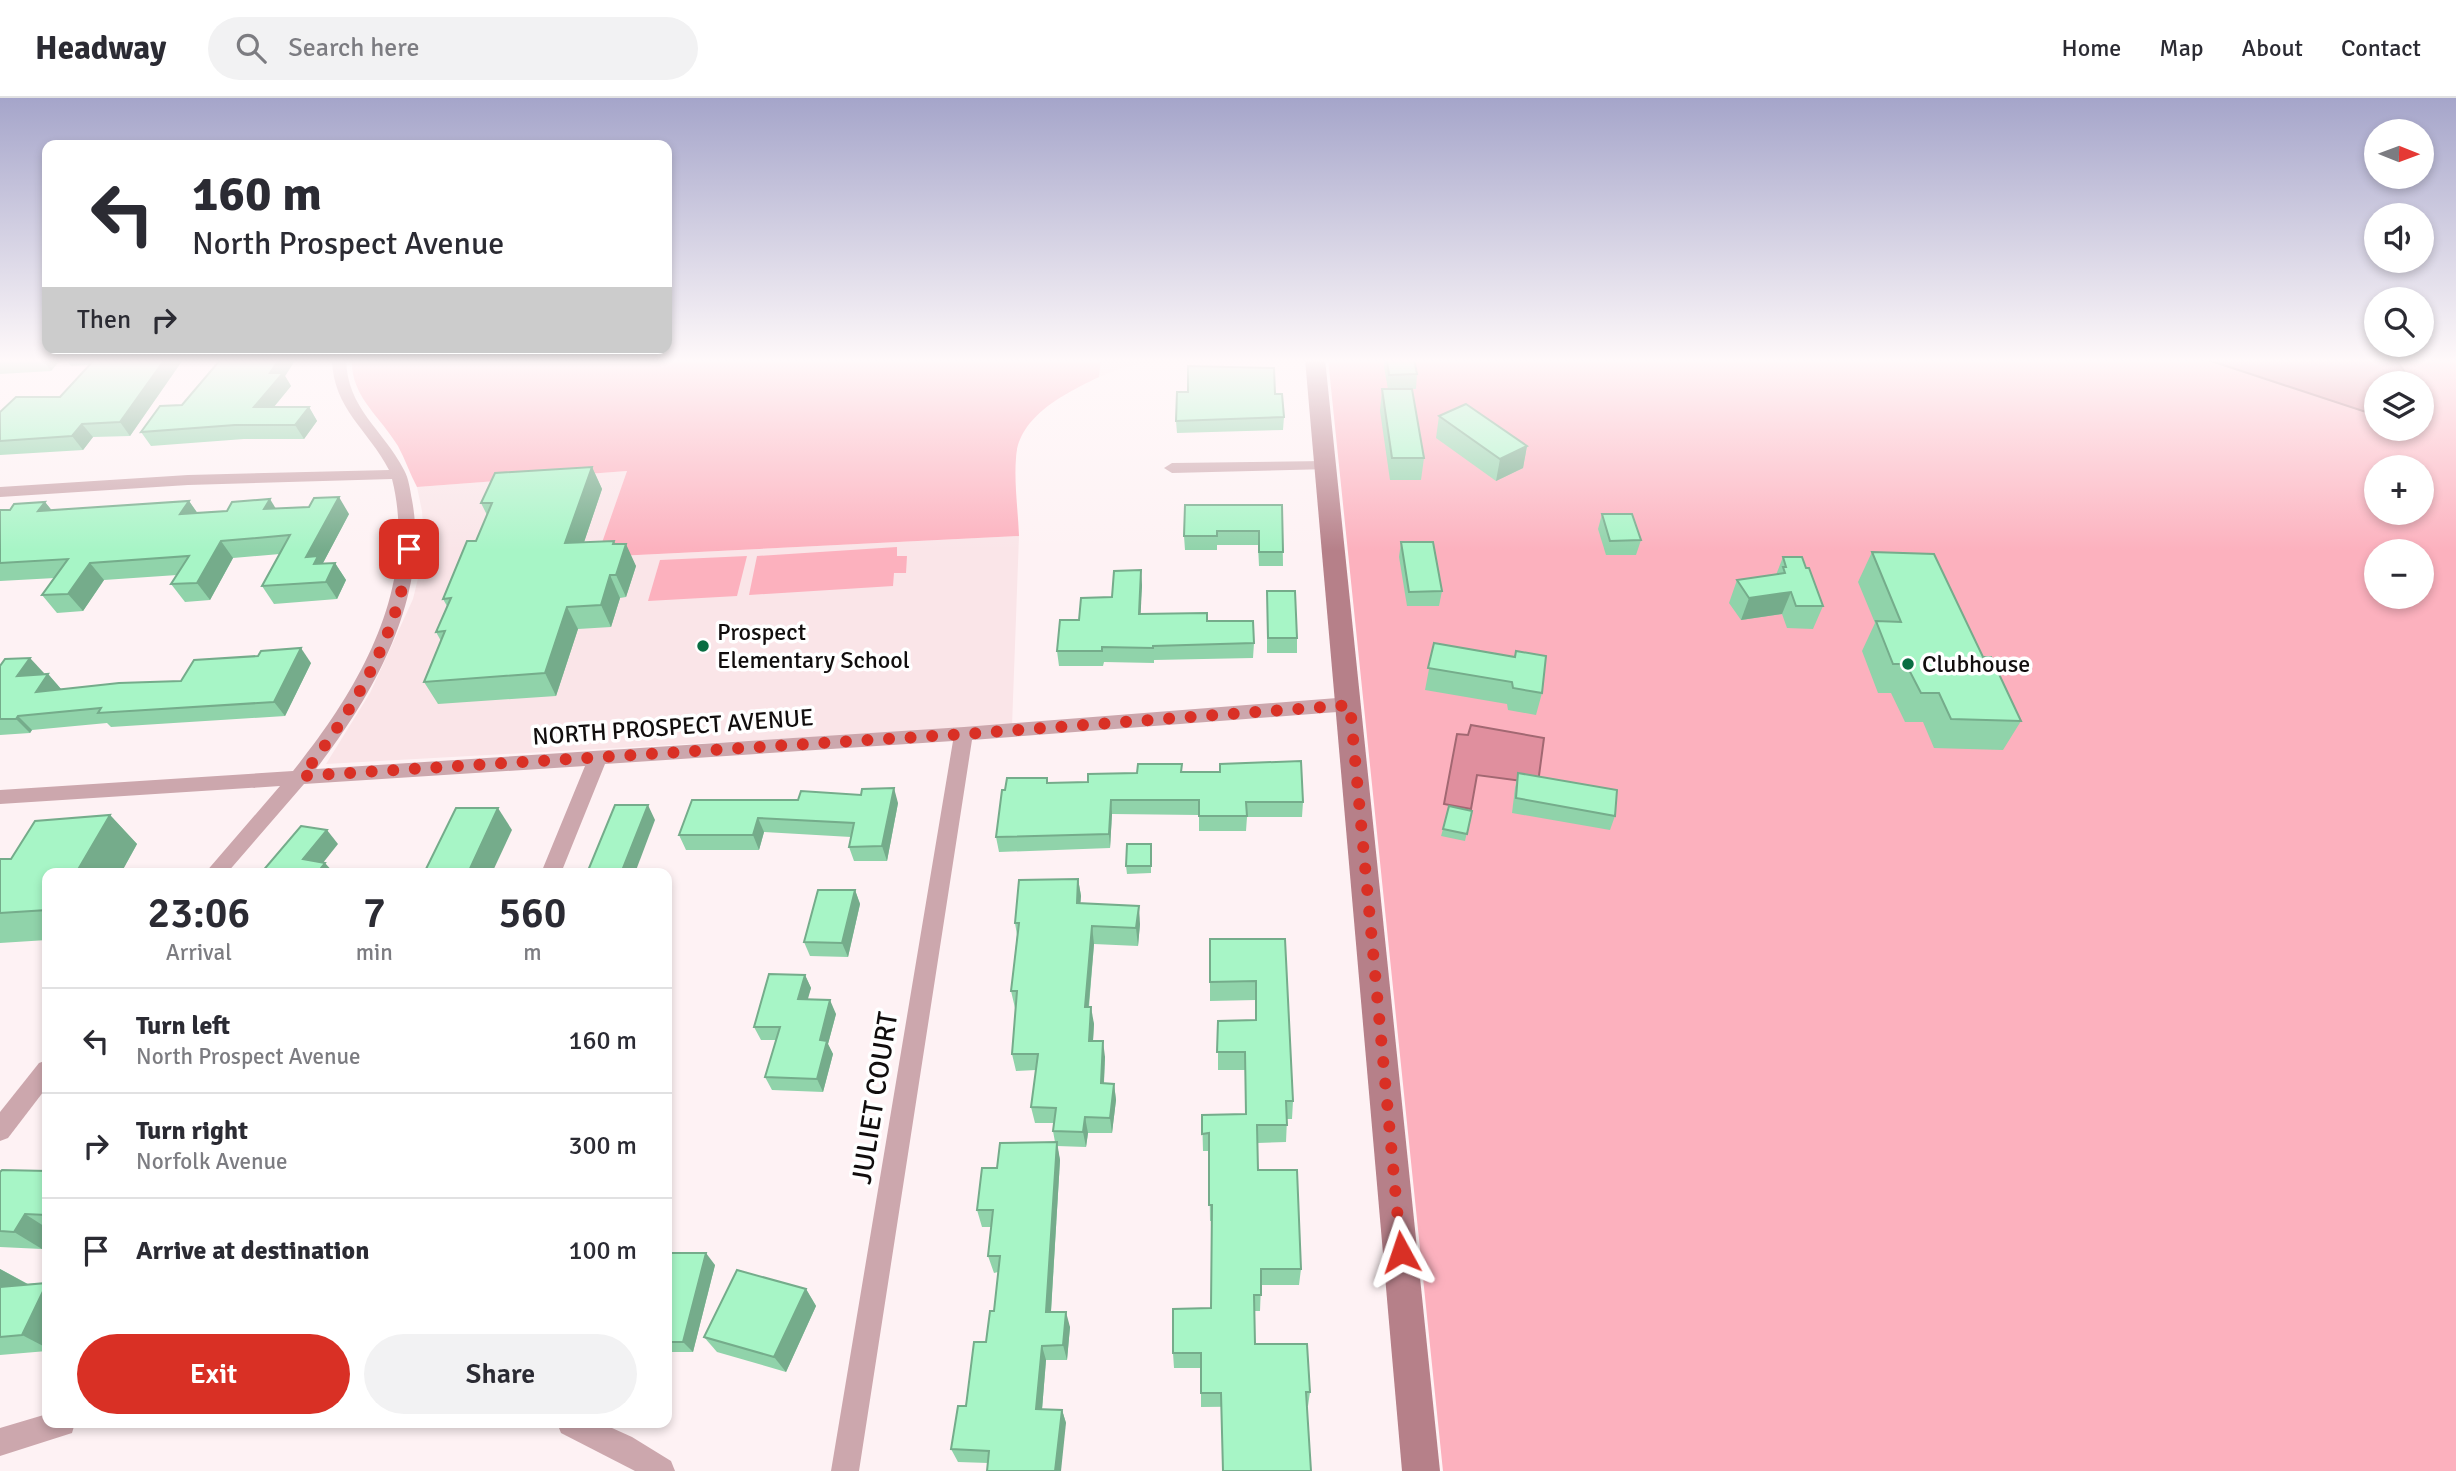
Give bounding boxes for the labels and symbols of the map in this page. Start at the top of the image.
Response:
north arrow [2364,119,2434,189]
pin [379,519,439,579]
place label: Prospect Elementary School [717,617,910,675]
marker: Prospect Elementary School [695,638,711,654]
place label: Clubhouse [1922,649,2030,679]
marker: Clubhouse [1900,656,1916,672]
street label: NORTH PROSPECT AVENUE [531,702,815,752]
street label: JULIET COURT [845,1009,905,1186]
position arrow [1364,1215,1438,1289]

